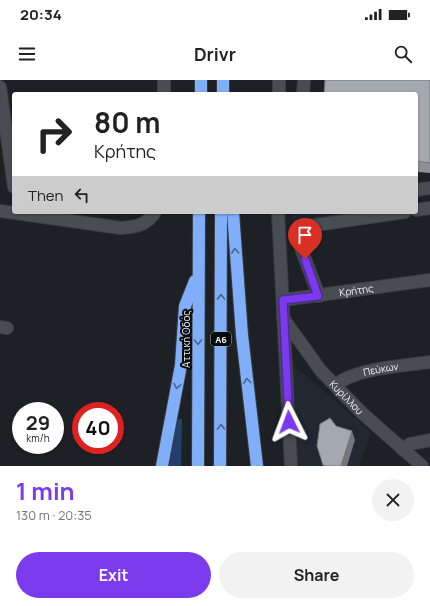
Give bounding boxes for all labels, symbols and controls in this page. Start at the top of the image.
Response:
text: 20:34 [20,4,62,25]
text: Drivr [194,42,236,66]
icon: menu [16,43,38,65]
icon: search [392,43,414,65]
text: 80 m [94,103,160,141]
icon: right [28,108,80,160]
text: Κρήτης [94,139,156,163]
icon: left [71,184,93,206]
text: Then [28,185,63,206]
pin [288,218,322,259]
icon: arrive [294,224,316,246]
one-way arrow [231,248,240,254]
street label: Κρήτης [338,281,375,299]
one-way arrow [217,294,225,300]
street label: Αττική Οδός [179,310,193,368]
road number: Α6 [211,332,231,346]
one-way arrow [194,339,202,345]
street label: Πεύκων [362,359,399,379]
street label: Κυρίλλου [327,377,367,418]
one-way arrow [243,378,252,384]
one-way arrow [173,383,182,390]
position arrow [268,401,310,443]
speed limit sign: 40 [72,402,124,454]
text: 29 [26,409,50,436]
one-way arrow [217,424,225,430]
text: km/h [26,431,50,445]
text: 1 min [16,474,75,507]
button: close [372,479,414,521]
text: 130 m · 20:35 [16,506,92,524]
button: Exit [16,552,211,598]
button: Share [219,552,414,598]

